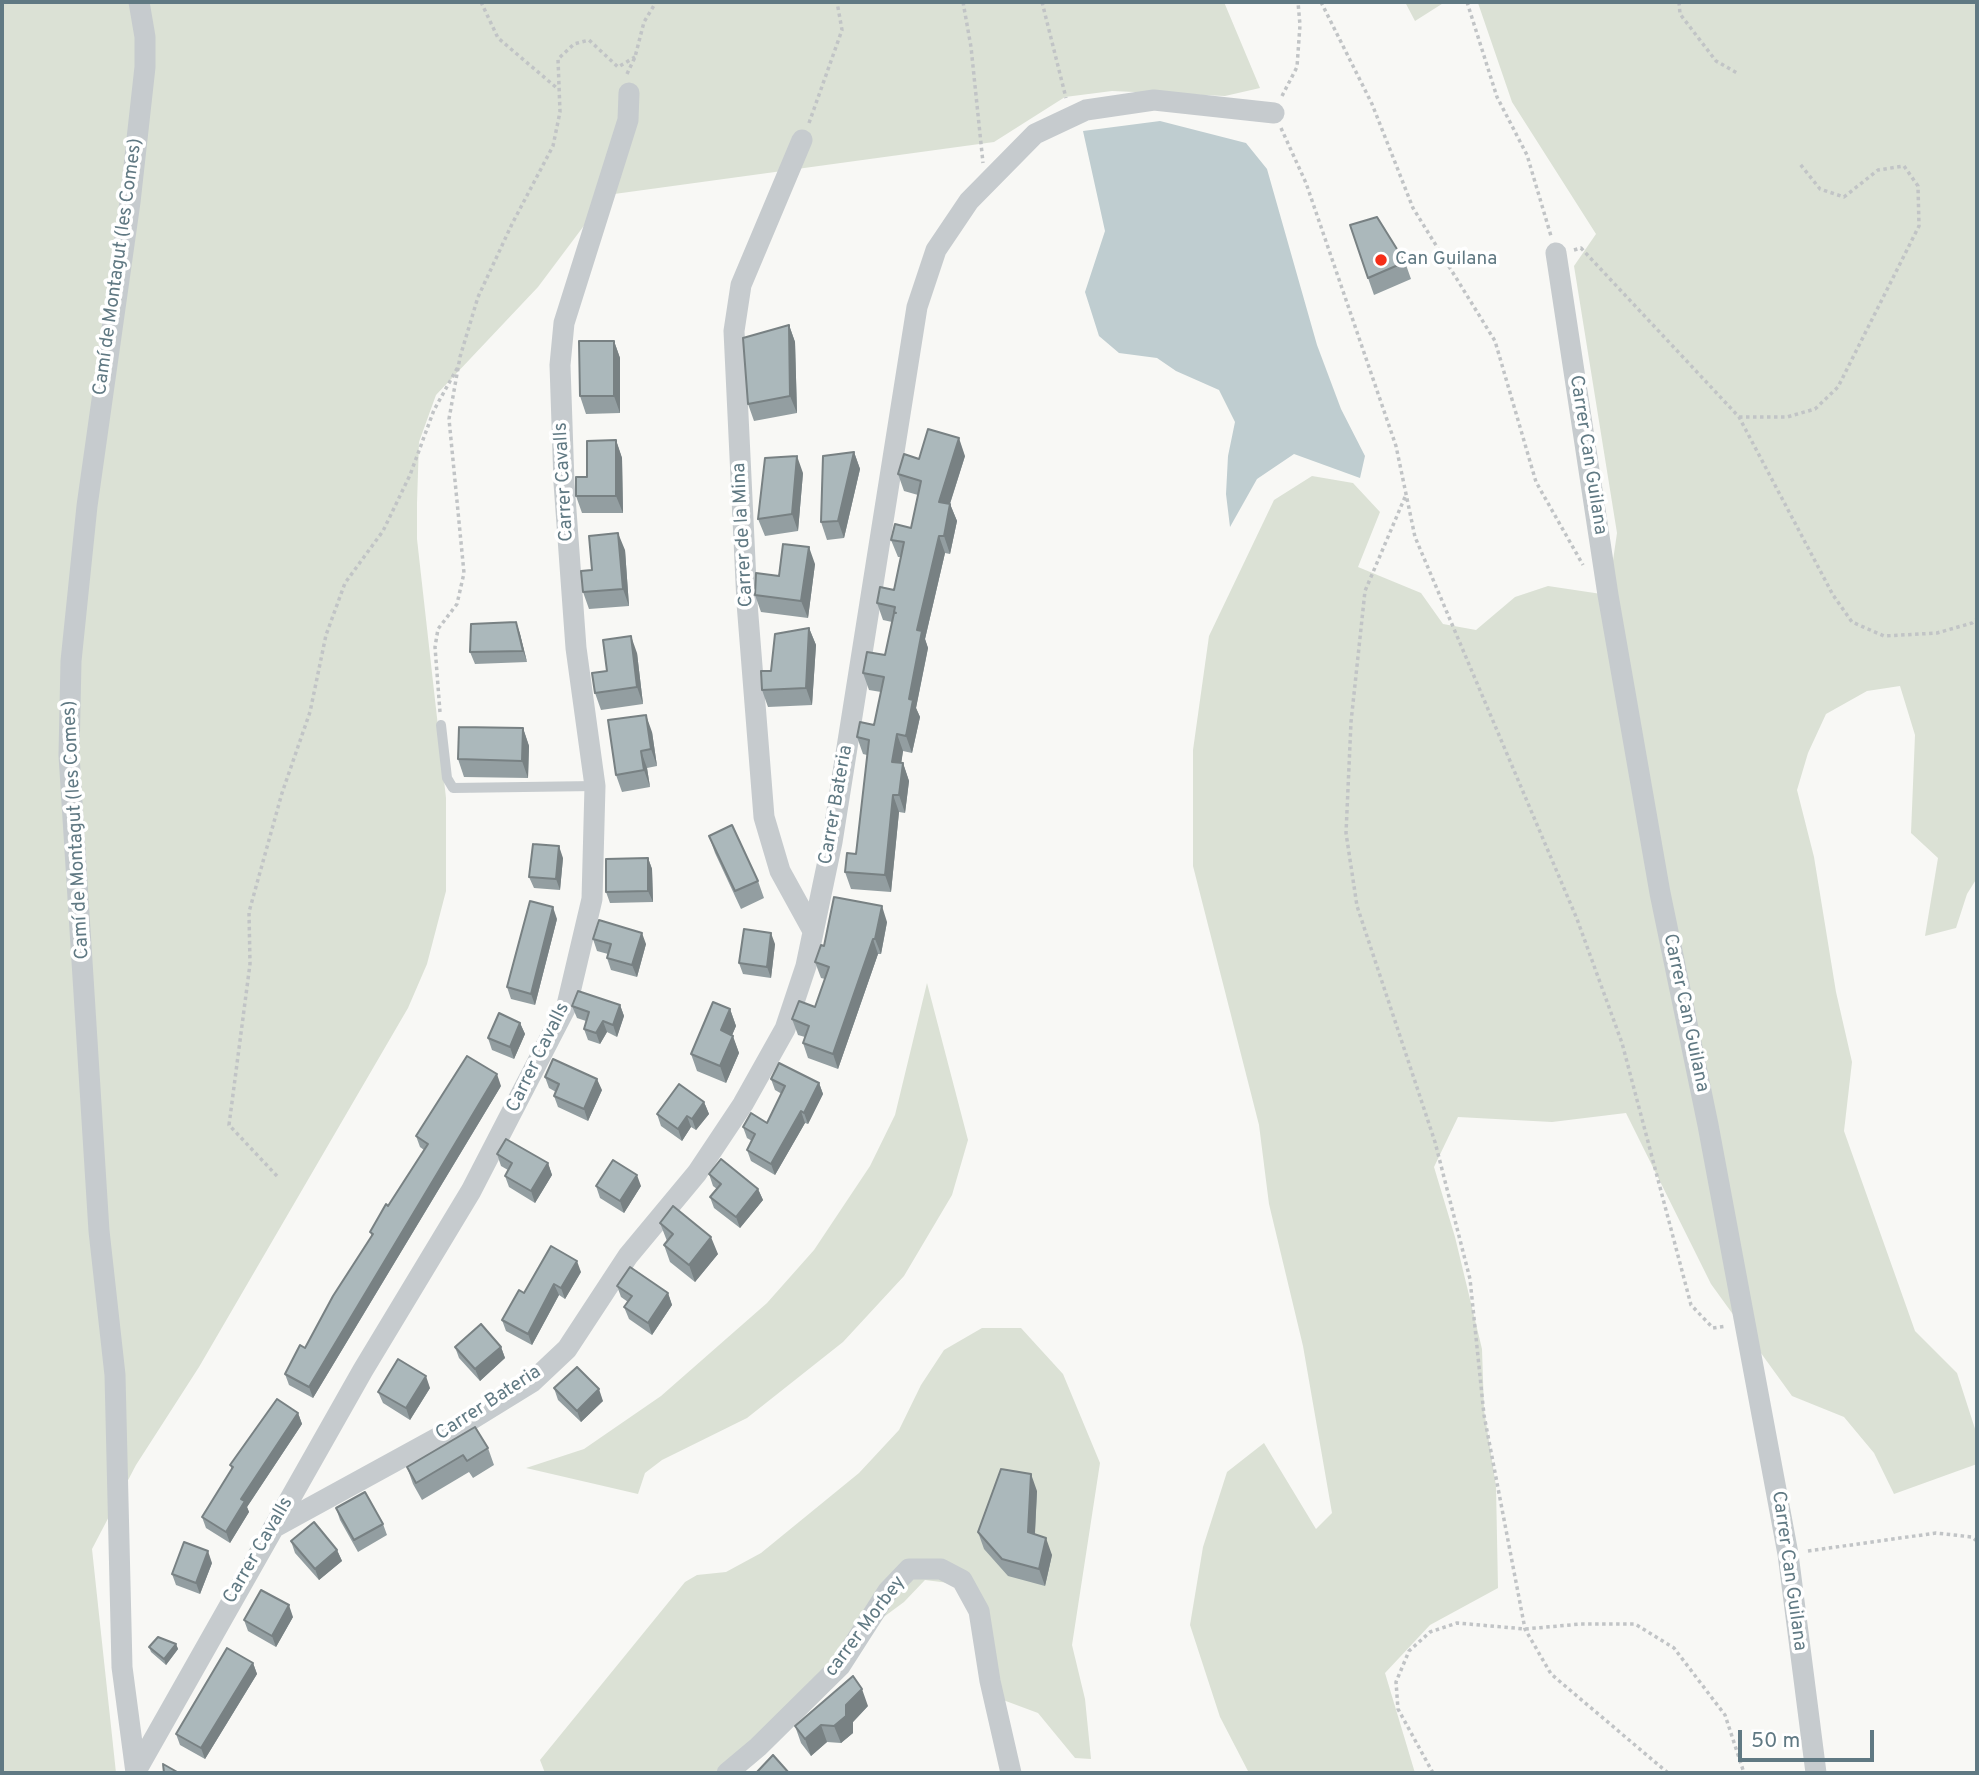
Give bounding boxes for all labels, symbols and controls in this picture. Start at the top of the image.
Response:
street label: Camí de Montagut (les Comes) [90,137,148,397]
place label: Can Guilana [1395,249,1497,271]
marker: Can Guilana [1373,252,1389,268]
street label: Carrer Can Guilana [1563,374,1611,536]
street label: Carrer Cavalls [550,422,580,542]
street label: Carrer de la Mina [729,462,759,608]
street label: Camí de Montagut (les Comes) [59,700,95,960]
street label: Carrer Bateria [815,743,859,867]
street label: Carrer Can Guilana [1657,932,1713,1094]
street label: Carrer Cavalls [503,999,575,1117]
street label: Carrer Bateria [432,1362,546,1446]
street label: Carrer Can Guilana [1765,1490,1811,1652]
street label: Carrer Cavalls [219,1494,299,1608]
street label: carrer Morbey [821,1572,911,1682]
scale bar [1741,1716,1878,1760]
text: 50 m [1751,1728,1800,1755]

